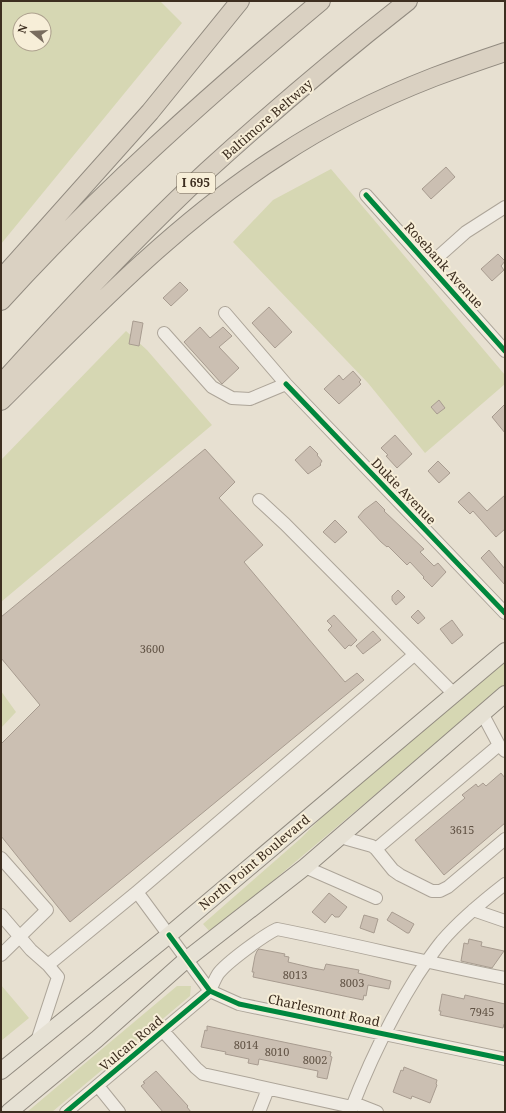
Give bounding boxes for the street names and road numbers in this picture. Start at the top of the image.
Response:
street label: Baltimore Beltway [218,74,317,163]
road number: I 695 [177,173,215,193]
street label: Rosebank Avenue [401,218,488,312]
street label: Dukie Avenue [368,454,440,528]
street label: North Point Boulevard [195,810,313,914]
street label: Charlesmont Road [266,989,382,1031]
street label: Vulcan Road [95,1011,167,1075]

